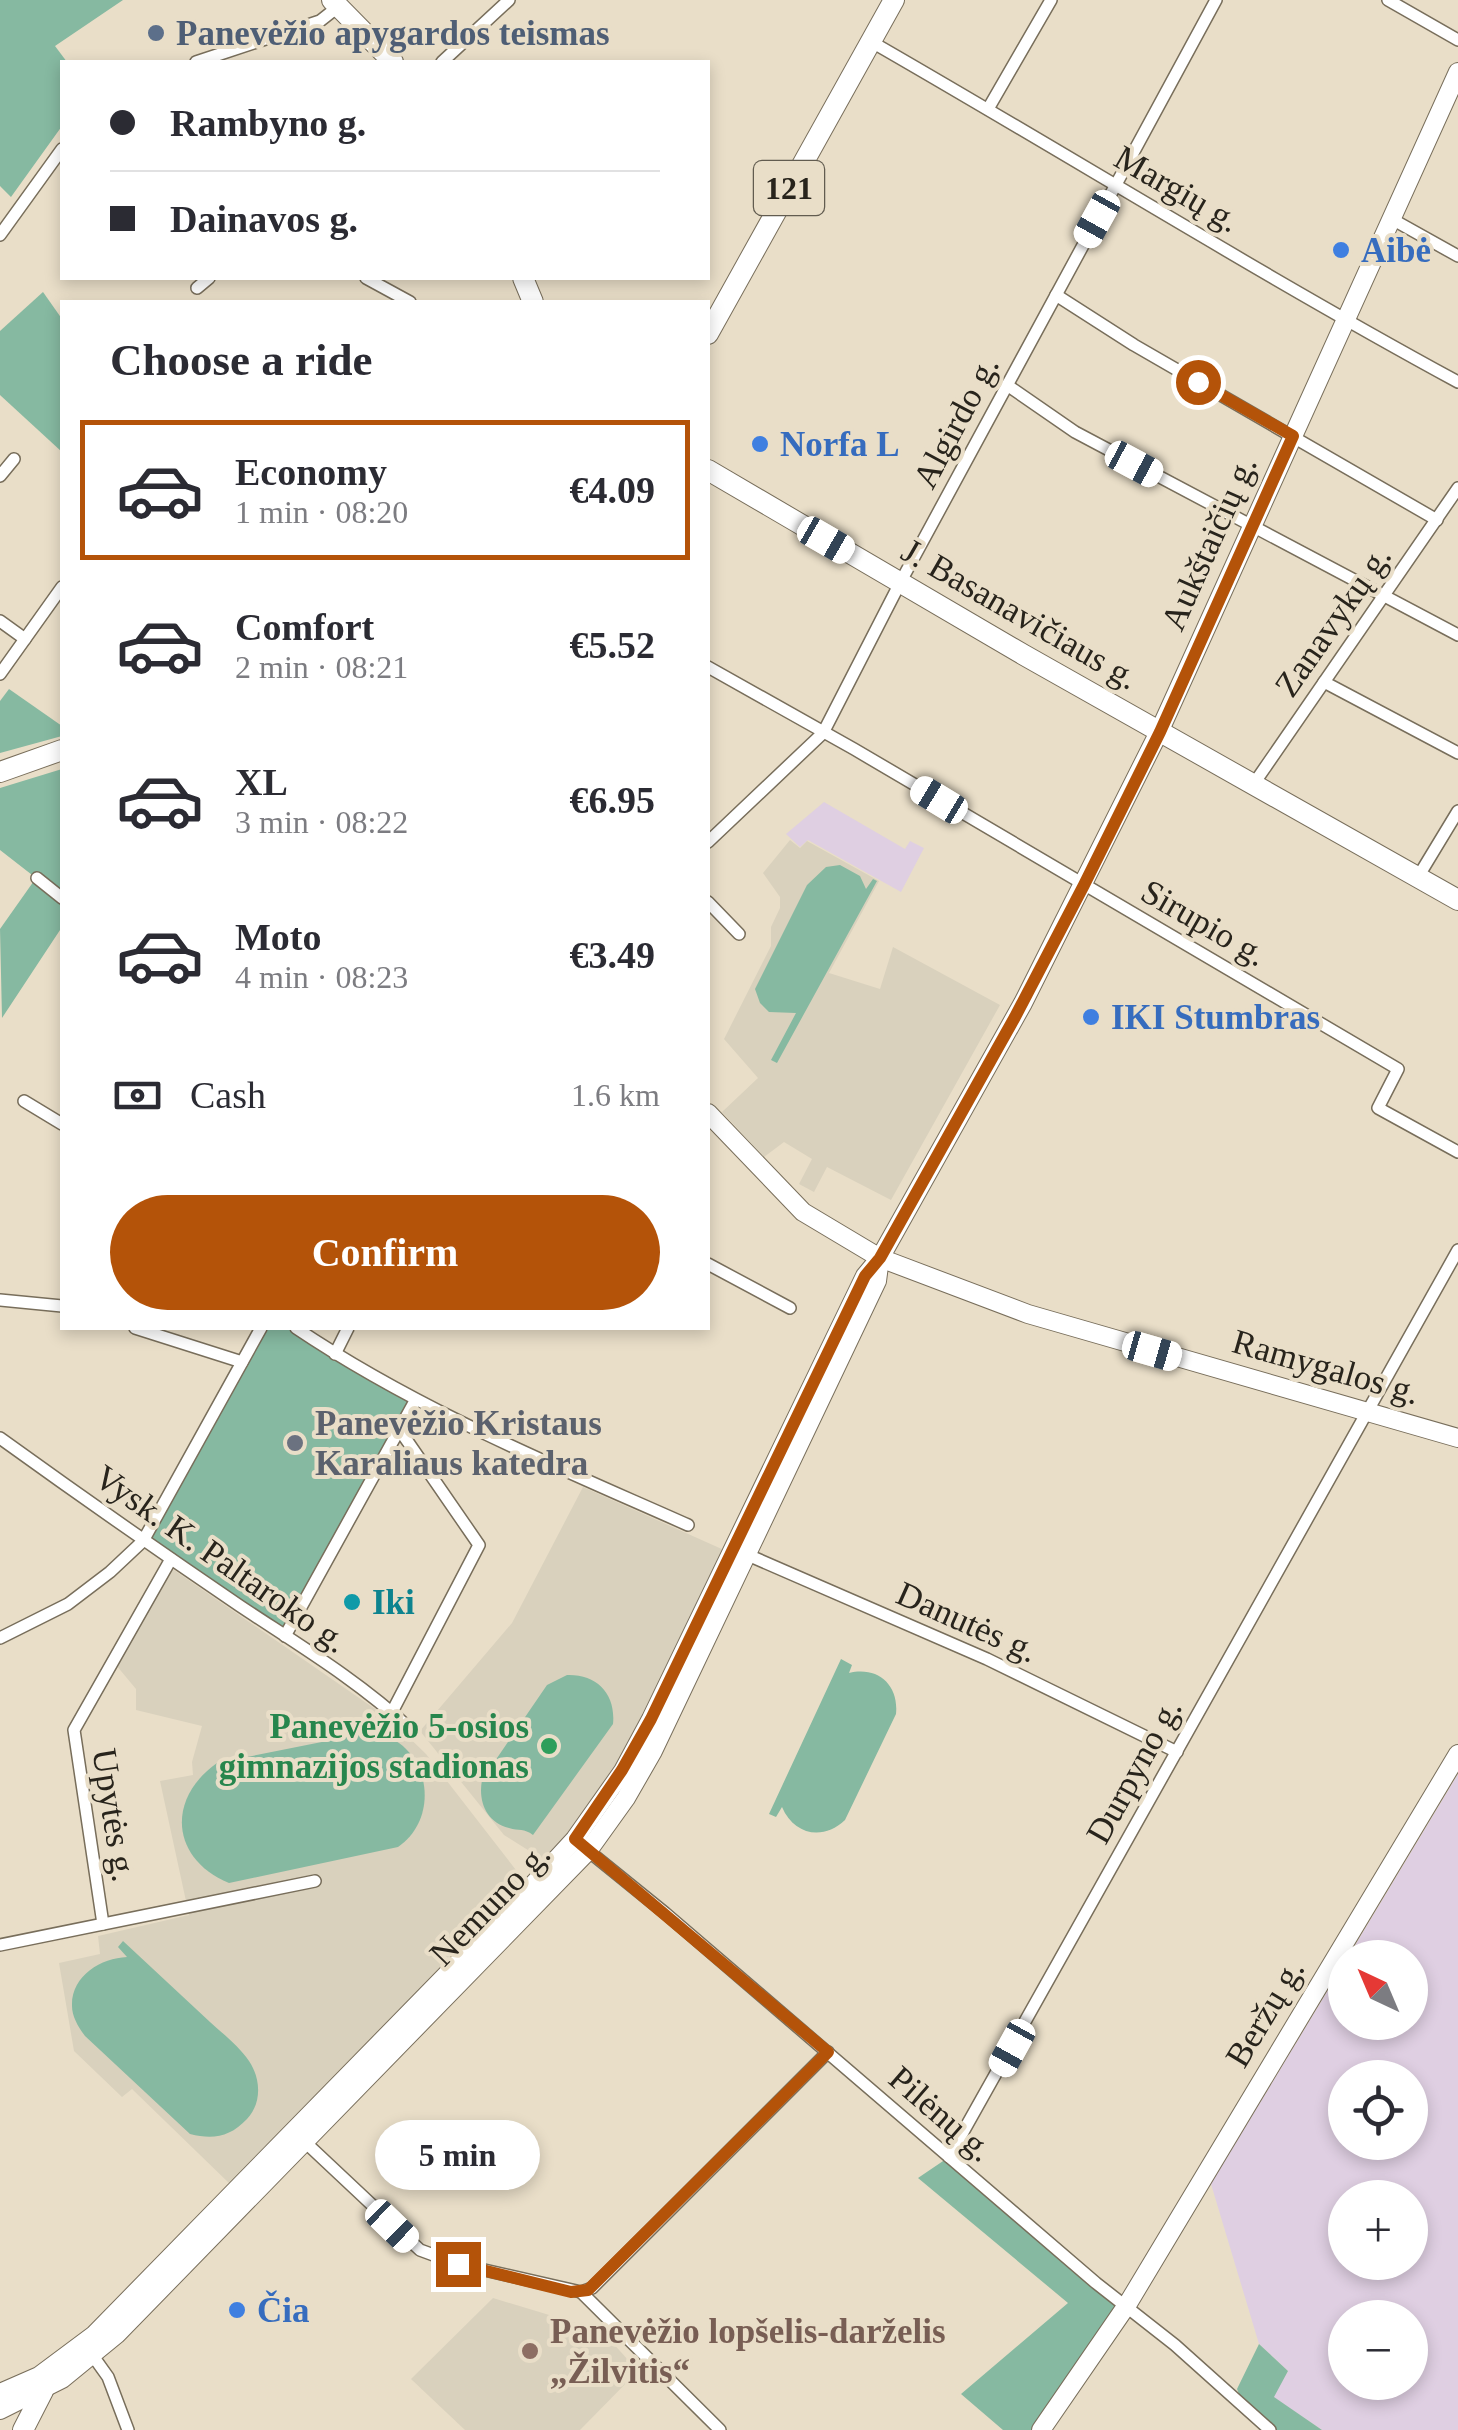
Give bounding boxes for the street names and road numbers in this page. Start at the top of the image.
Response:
street label: Margių g. [1108,138,1246,240]
road number: 121 [754,161,824,215]
street label: Algirdo g. [905,349,1007,495]
street label: Aukštaičių g. [1153,450,1265,636]
street label: J. Basanavičiaus g. [895,531,1145,697]
street label: Zanavykų g. [1267,538,1399,704]
street label: Sirupio g. [1134,872,1274,974]
street label: Ramygalos g. [1228,1322,1424,1412]
street label: Vysk. K. Paltaroko g. [87,1457,355,1661]
street label: Danutės g. [891,1574,1043,1670]
street label: Durpyno g. [1078,1692,1190,1850]
street label: Upytės g. [84,1746,144,1884]
street label: Nemuno g. [422,1835,558,1973]
street label: Beržų g. [1218,1952,1312,2074]
street label: Pilėnų g. [881,2058,1001,2170]

